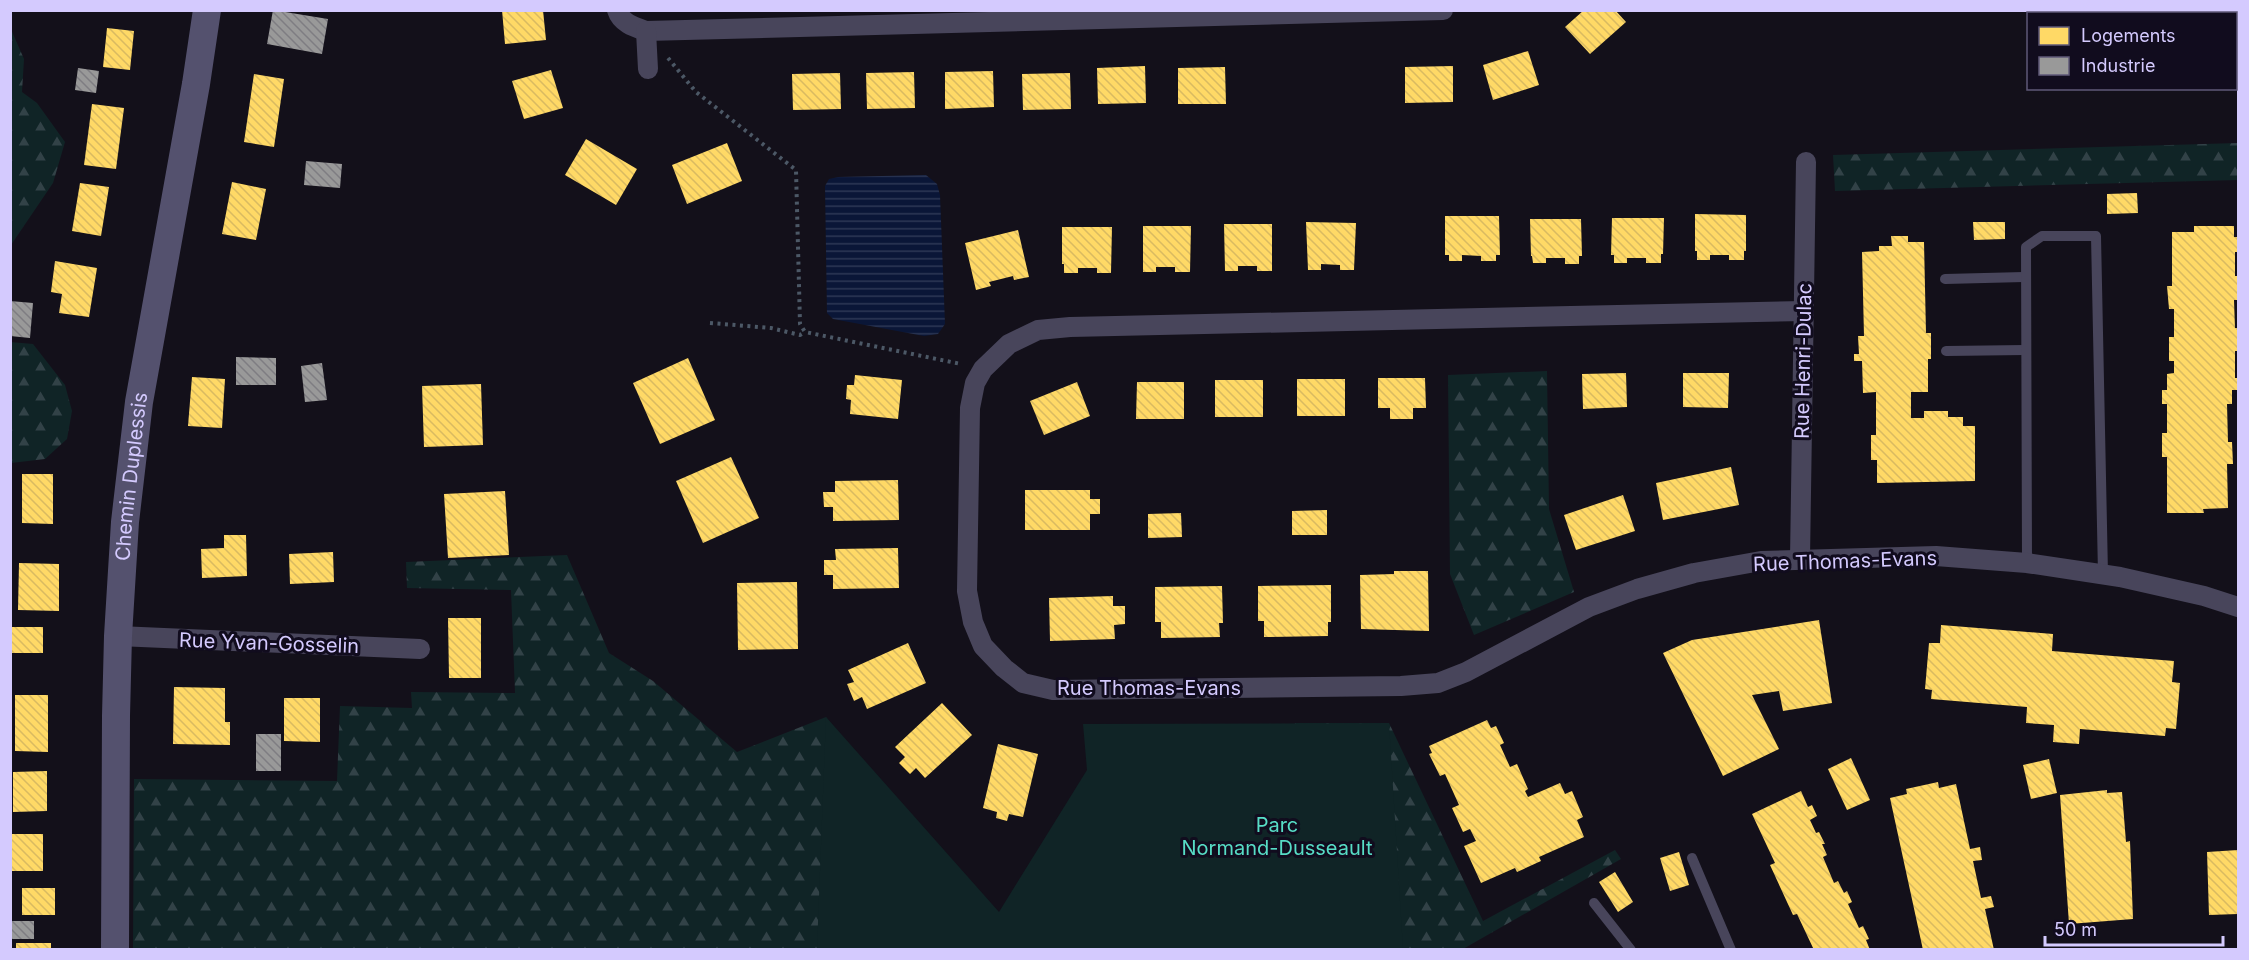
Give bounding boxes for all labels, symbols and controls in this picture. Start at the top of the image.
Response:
legend [2027,12,2237,90]
text: Logements [2081,25,2176,46]
text: Industrie [2081,55,2155,76]
street label: Rue Henri-Dulac [1790,283,1816,439]
street label: Chemin Duplessis [111,390,153,562]
street label: Rue Thomas-Evans [1753,546,1937,576]
street label: Rue Yvan-Gosselin [179,628,359,658]
street label: Rue Thomas-Evans [1057,676,1241,700]
park label: Parc Normand-Dusseault [1182,813,1373,860]
scale bar [2045,909,2224,947]
text: 50 m [2054,919,2097,940]

